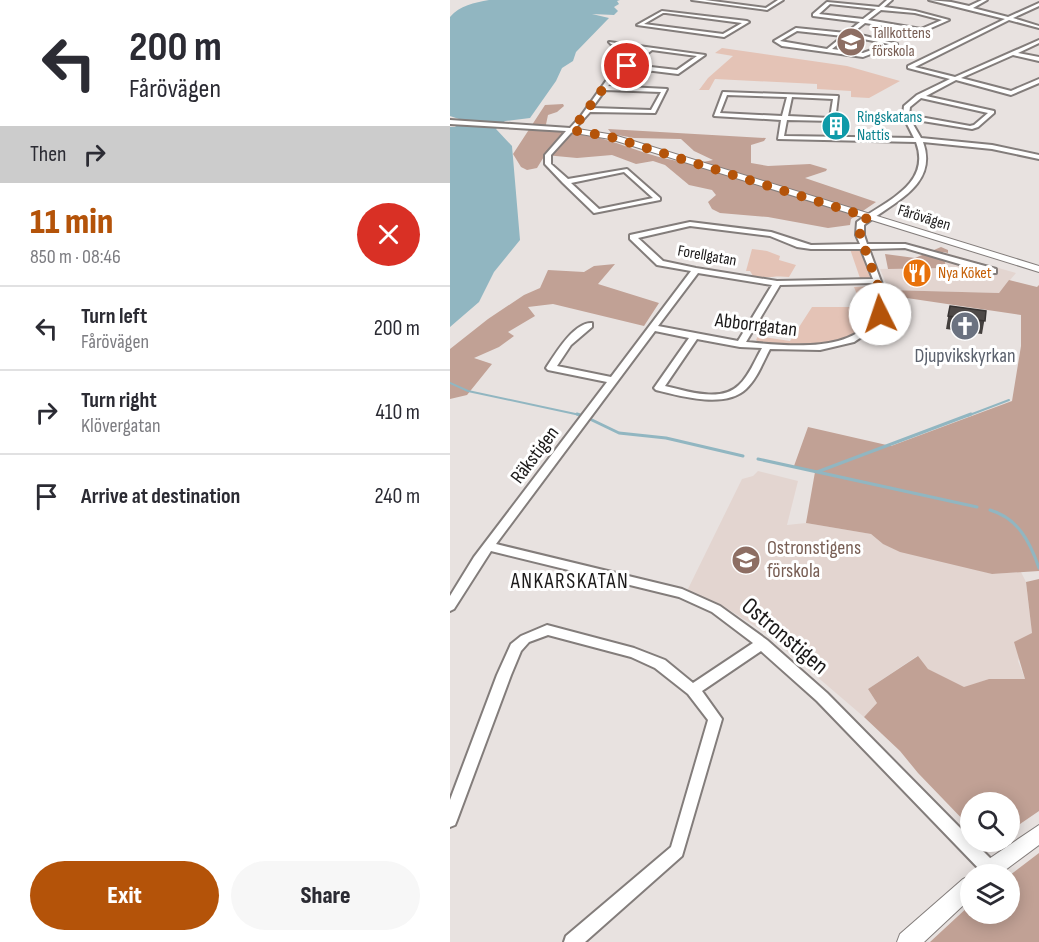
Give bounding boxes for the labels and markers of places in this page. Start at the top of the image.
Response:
place label: Tallkottens förskola [872,24,931,61]
school or university icon: Tallkottens förskola [835,26,867,58]
pin [601,40,652,91]
place label: Ringskatans Nattis [857,108,922,145]
building icon: Ringskatans Nattis [820,110,852,142]
restaurant icon: Nya Köket [901,257,933,289]
place label: Nya Köket [938,264,992,283]
church icon: Djupvikskyrkan [949,310,981,342]
place label: Djupvikskyrkan [915,344,1015,368]
place label: Ostronstigens förskola [767,536,861,583]
school or university icon: Ostronstigens förskola [730,544,762,576]

